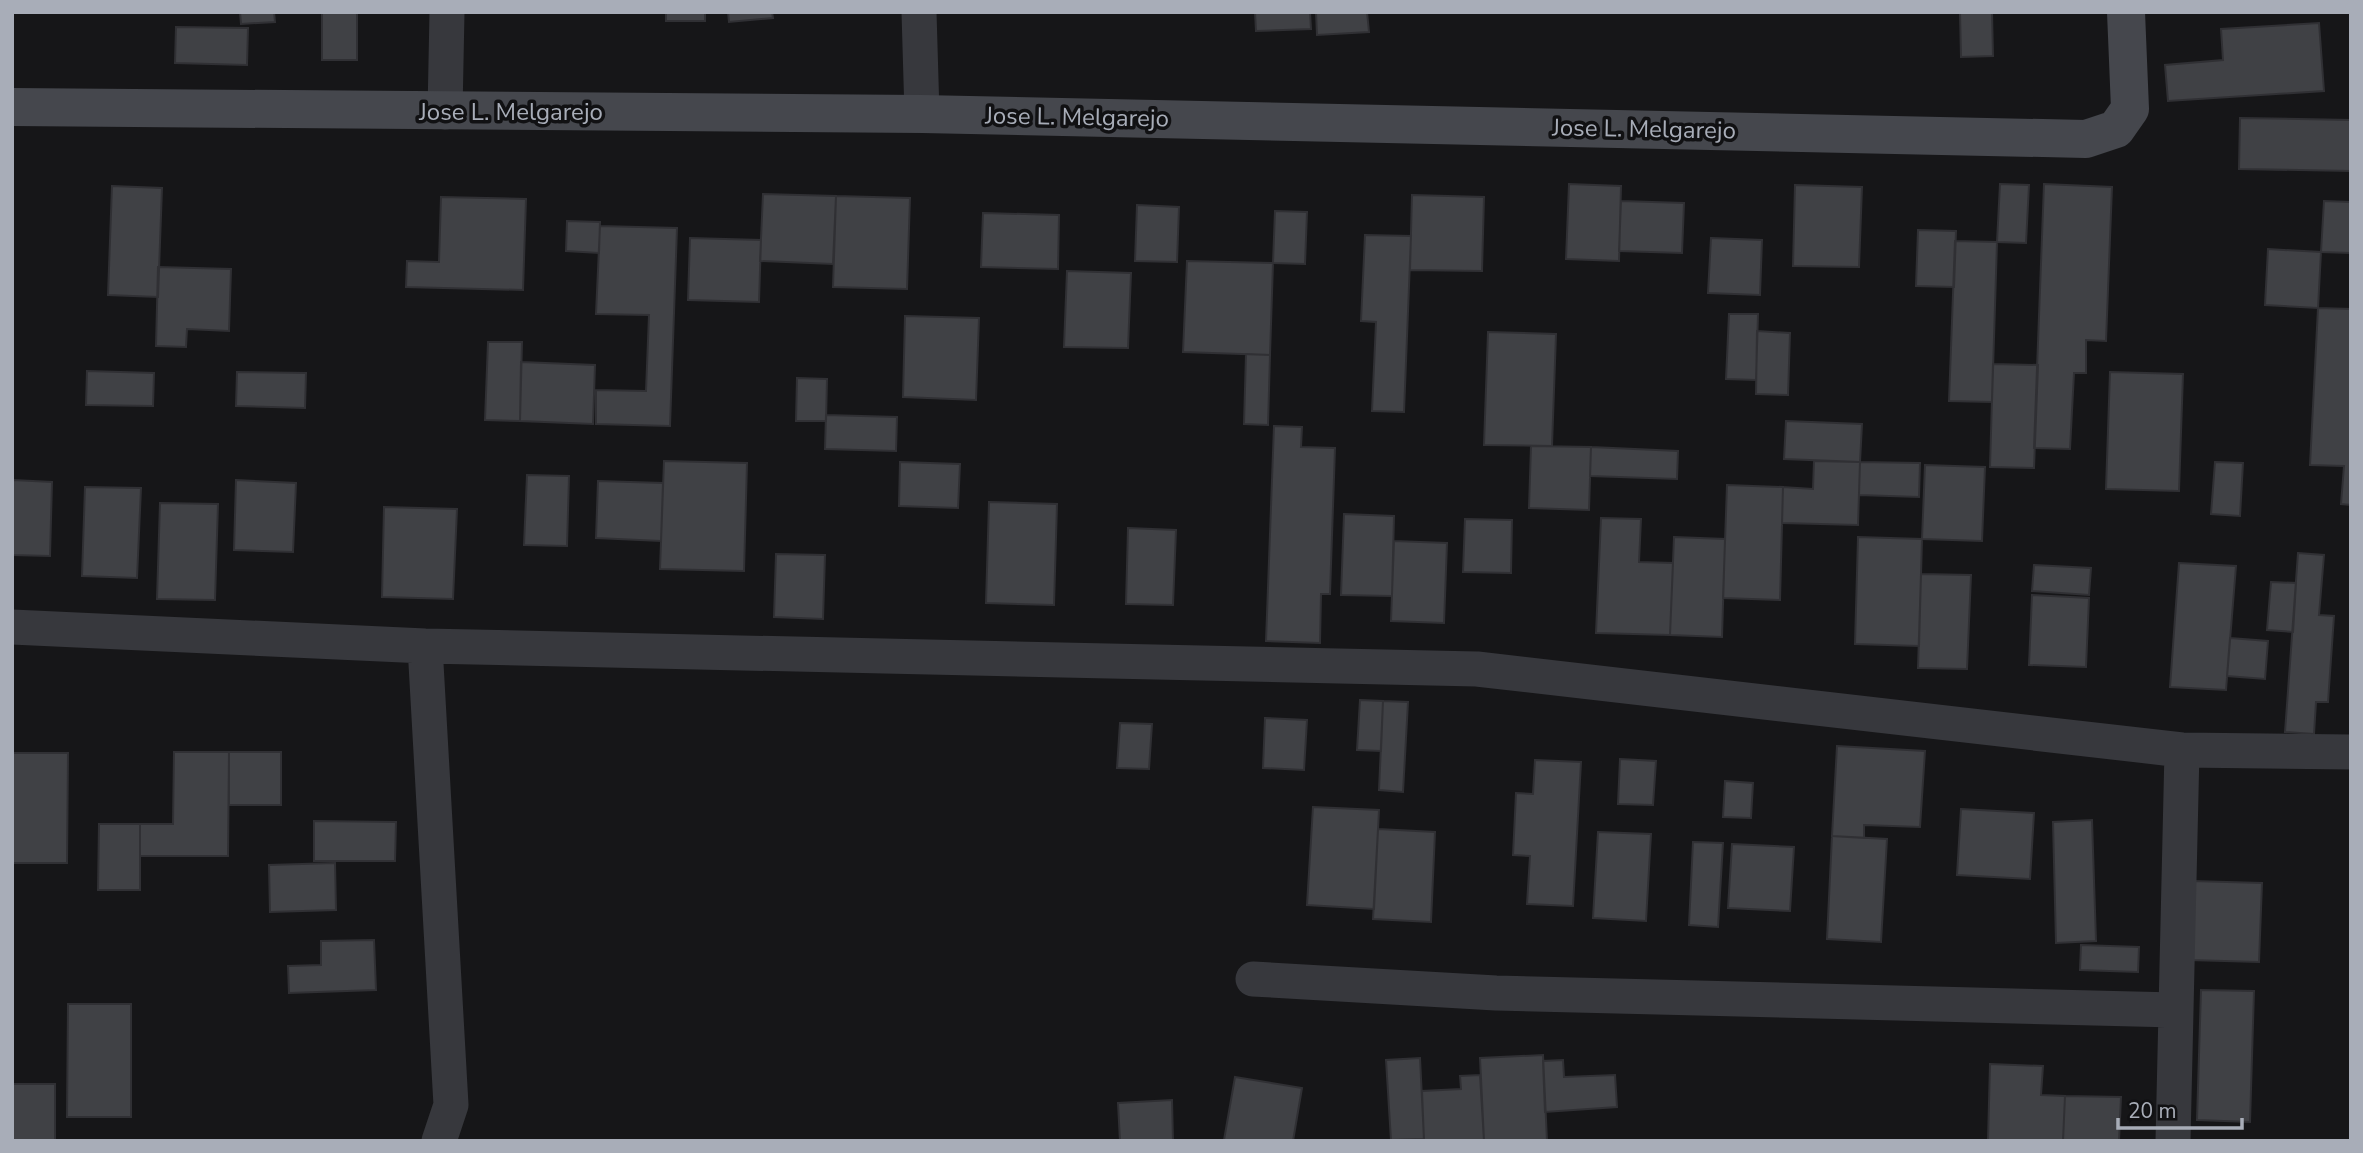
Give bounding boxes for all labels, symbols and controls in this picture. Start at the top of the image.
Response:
street label: Jose L. Melgarejo [418,96,603,128]
street label: Jose L. Melgarejo [984,99,1169,135]
street label: Jose L. Melgarejo [1551,111,1736,147]
scale bar [2118,1086,2242,1130]
text: 20 m [2128,1097,2177,1125]

